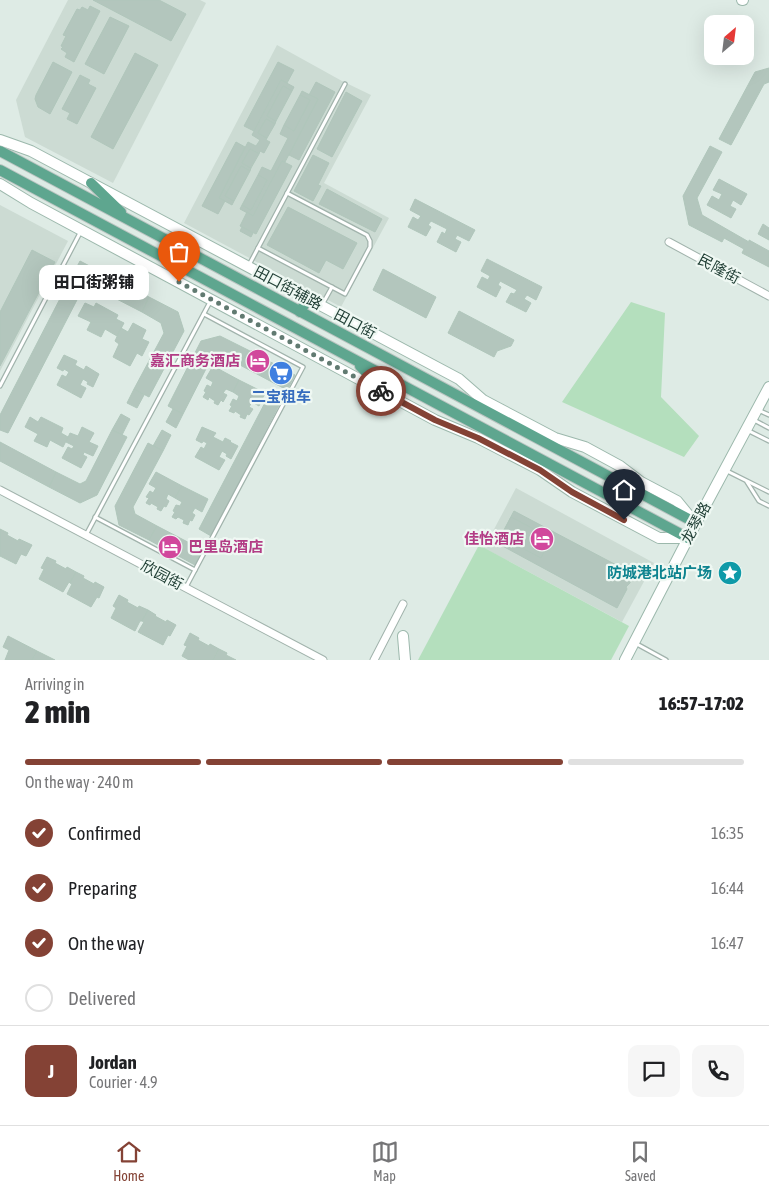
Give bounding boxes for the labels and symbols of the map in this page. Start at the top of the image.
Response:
north arrow [704,15,754,65]
pin [158,231,200,282]
street label: 民隆街 [695,250,743,287]
street label: 田口街辅路 [251,262,325,313]
callout: 田口街粥铺 [39,264,149,300]
street label: 田口街 [331,305,379,342]
hotel icon: 嘉汇商务酒店 [245,348,271,374]
place label: 嘉汇商务酒店 [150,352,240,369]
supermarket icon: 二宝租车 [268,360,294,386]
courier [356,366,406,416]
place label: 二宝租车 [251,388,311,405]
pin [603,469,645,520]
street label: 龙琴路 [677,499,714,547]
hotel icon: 佳怡酒店 [529,526,555,552]
place label: 佳怡酒店 [464,530,524,547]
hotel icon: 巴里岛酒店 [157,534,183,560]
place label: 巴里岛酒店 [188,538,263,555]
street label: 欣园街 [138,556,186,593]
place icon: 防城港北站广场 [717,560,743,586]
place label: 防城港北站广场 [607,564,712,581]

